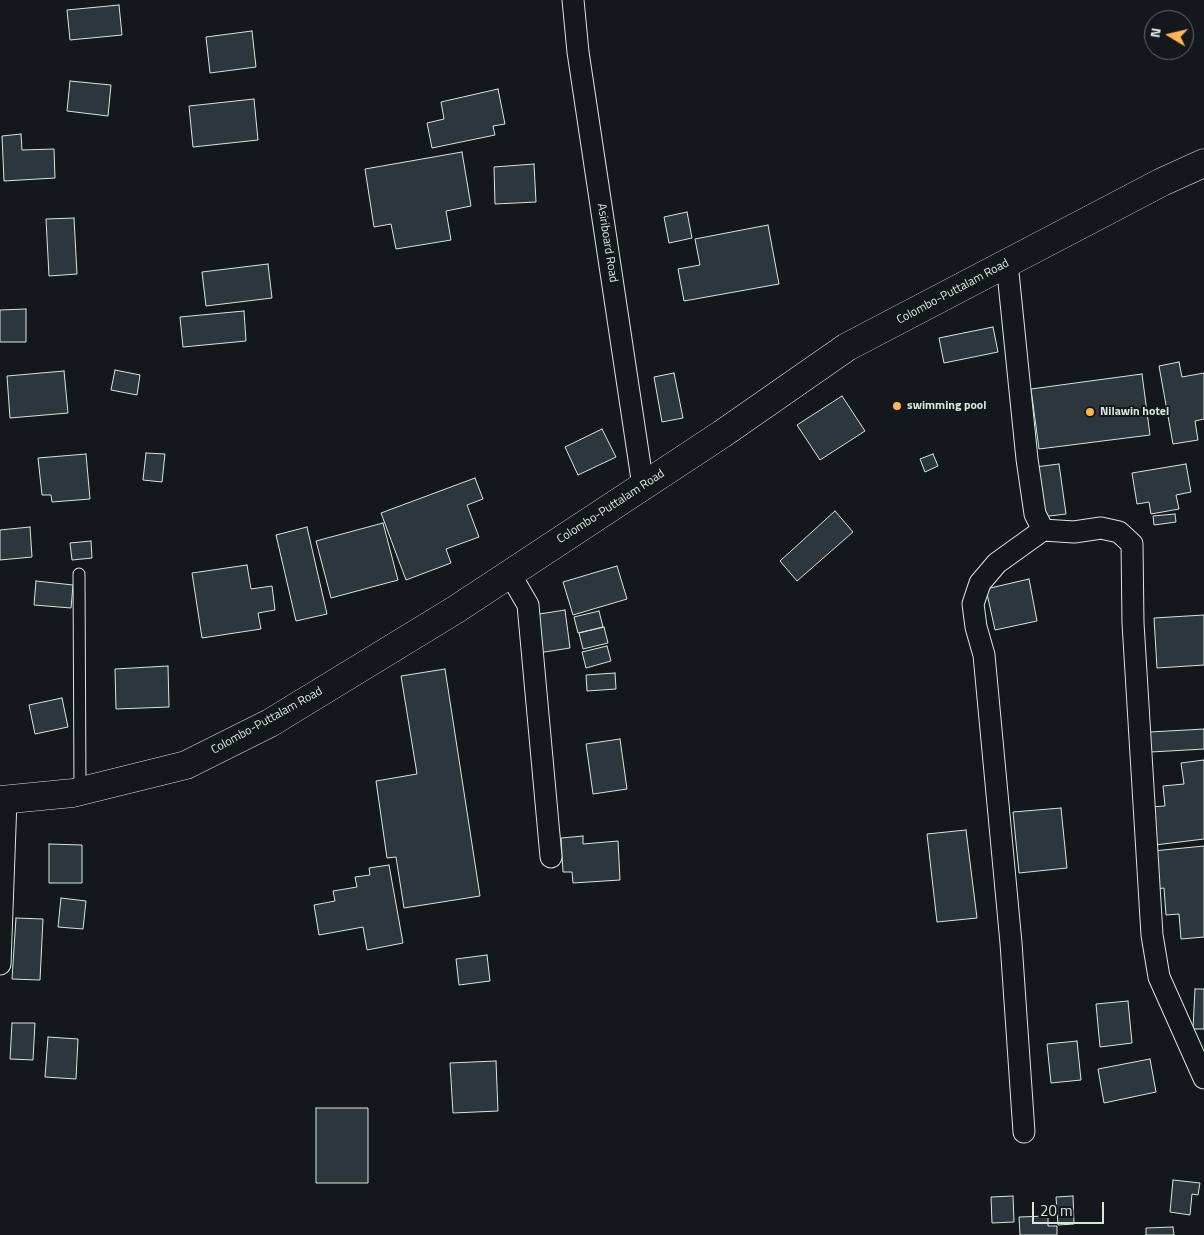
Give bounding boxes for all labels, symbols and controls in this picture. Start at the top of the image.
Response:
north arrow [1144,10,1194,60]
text: N [1144,26,1166,39]
street label: Asiriboard Road [594,202,620,284]
street label: Colombo-Puttalam Road [894,256,1012,328]
place label: swimming pool [907,399,986,413]
marker: swimming pool [891,400,903,412]
place label: Nilawin hotel [1100,405,1169,419]
marker: Nilawin hotel [1084,406,1096,418]
street label: Colombo-Puttalam Road [555,467,667,547]
street label: Colombo-Puttalam Road [209,684,325,758]
scale bar [1034,1192,1106,1224]
text: 20 m [1040,1199,1073,1222]

